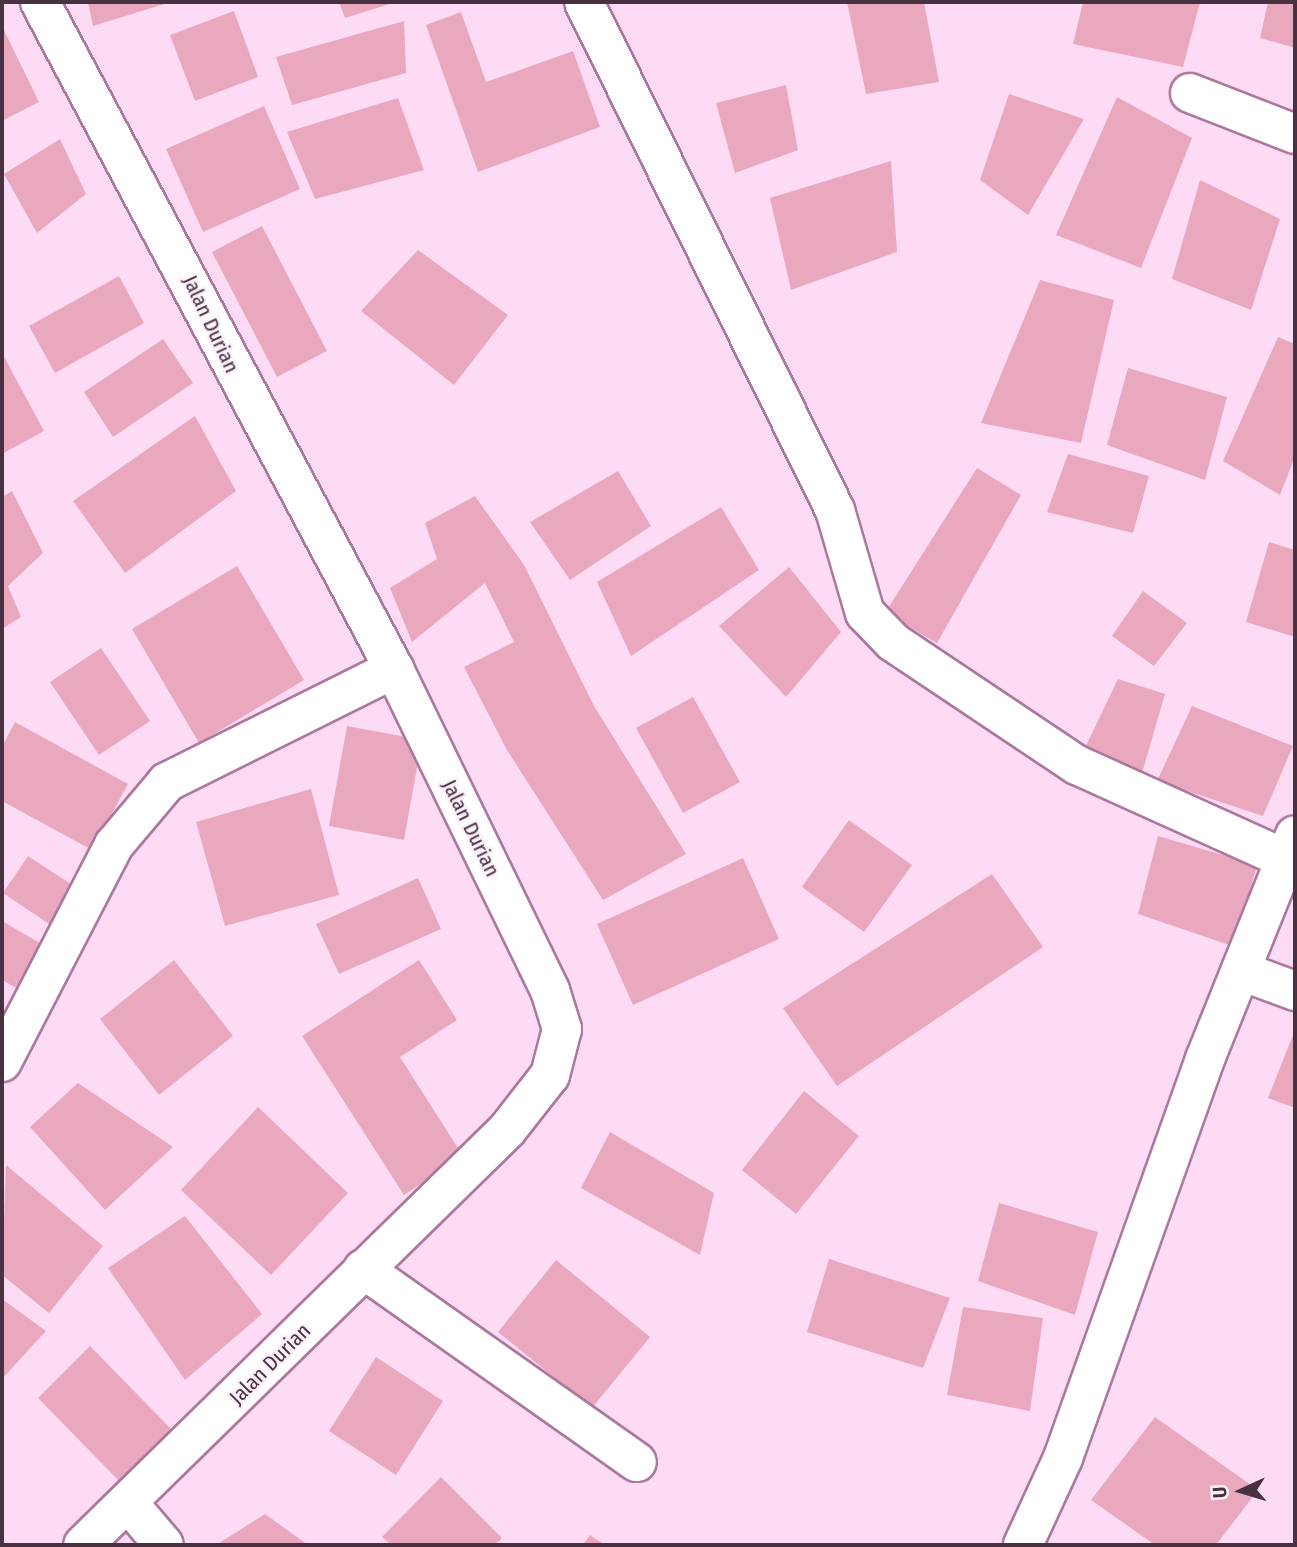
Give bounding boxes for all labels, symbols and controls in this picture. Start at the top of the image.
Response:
street label: Jalan Durian [177,271,245,377]
street label: Jalan Durian [437,775,505,881]
street label: Jalan Durian [224,1318,316,1410]
north arrow [1206,1456,1276,1526]
text: U [1208,1486,1231,1499]

